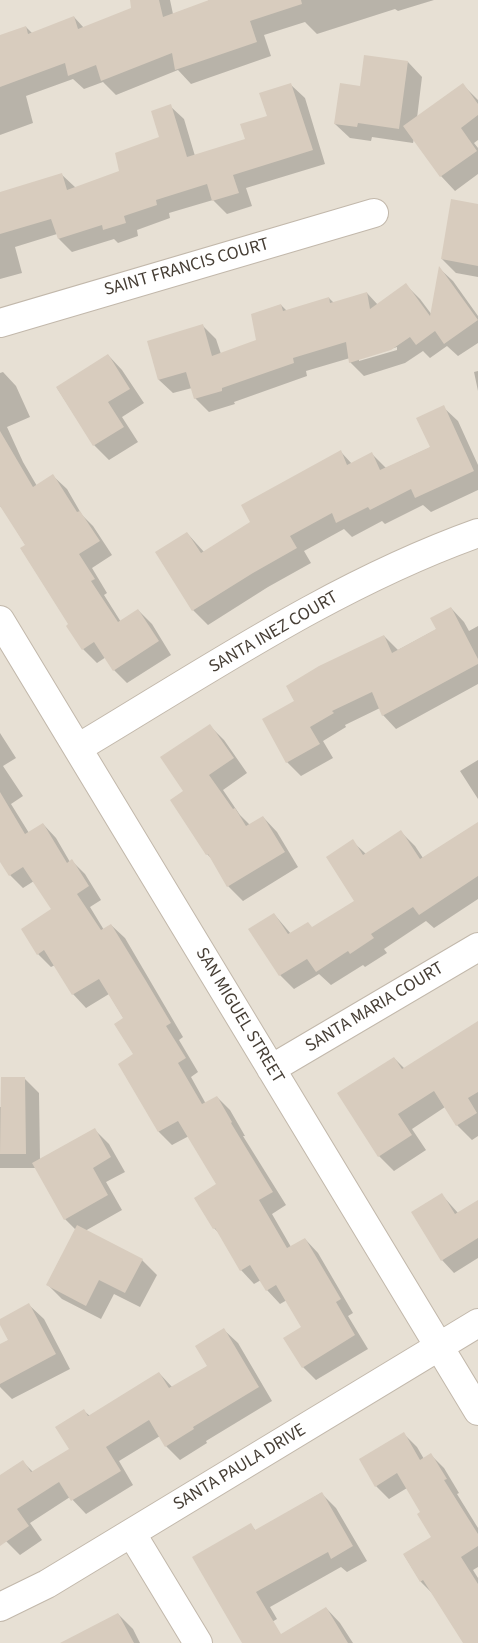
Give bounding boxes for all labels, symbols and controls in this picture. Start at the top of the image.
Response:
street label: SAINT FRANCIS COURT [102,234,272,302]
street label: SANTA INEZ COURT [206,587,342,679]
street label: SAN MIGUEL STREET [190,944,288,1088]
street label: SANTA MARIA COURT [302,958,448,1058]
street label: SANTA PAULA DRIVE [170,1420,310,1516]

